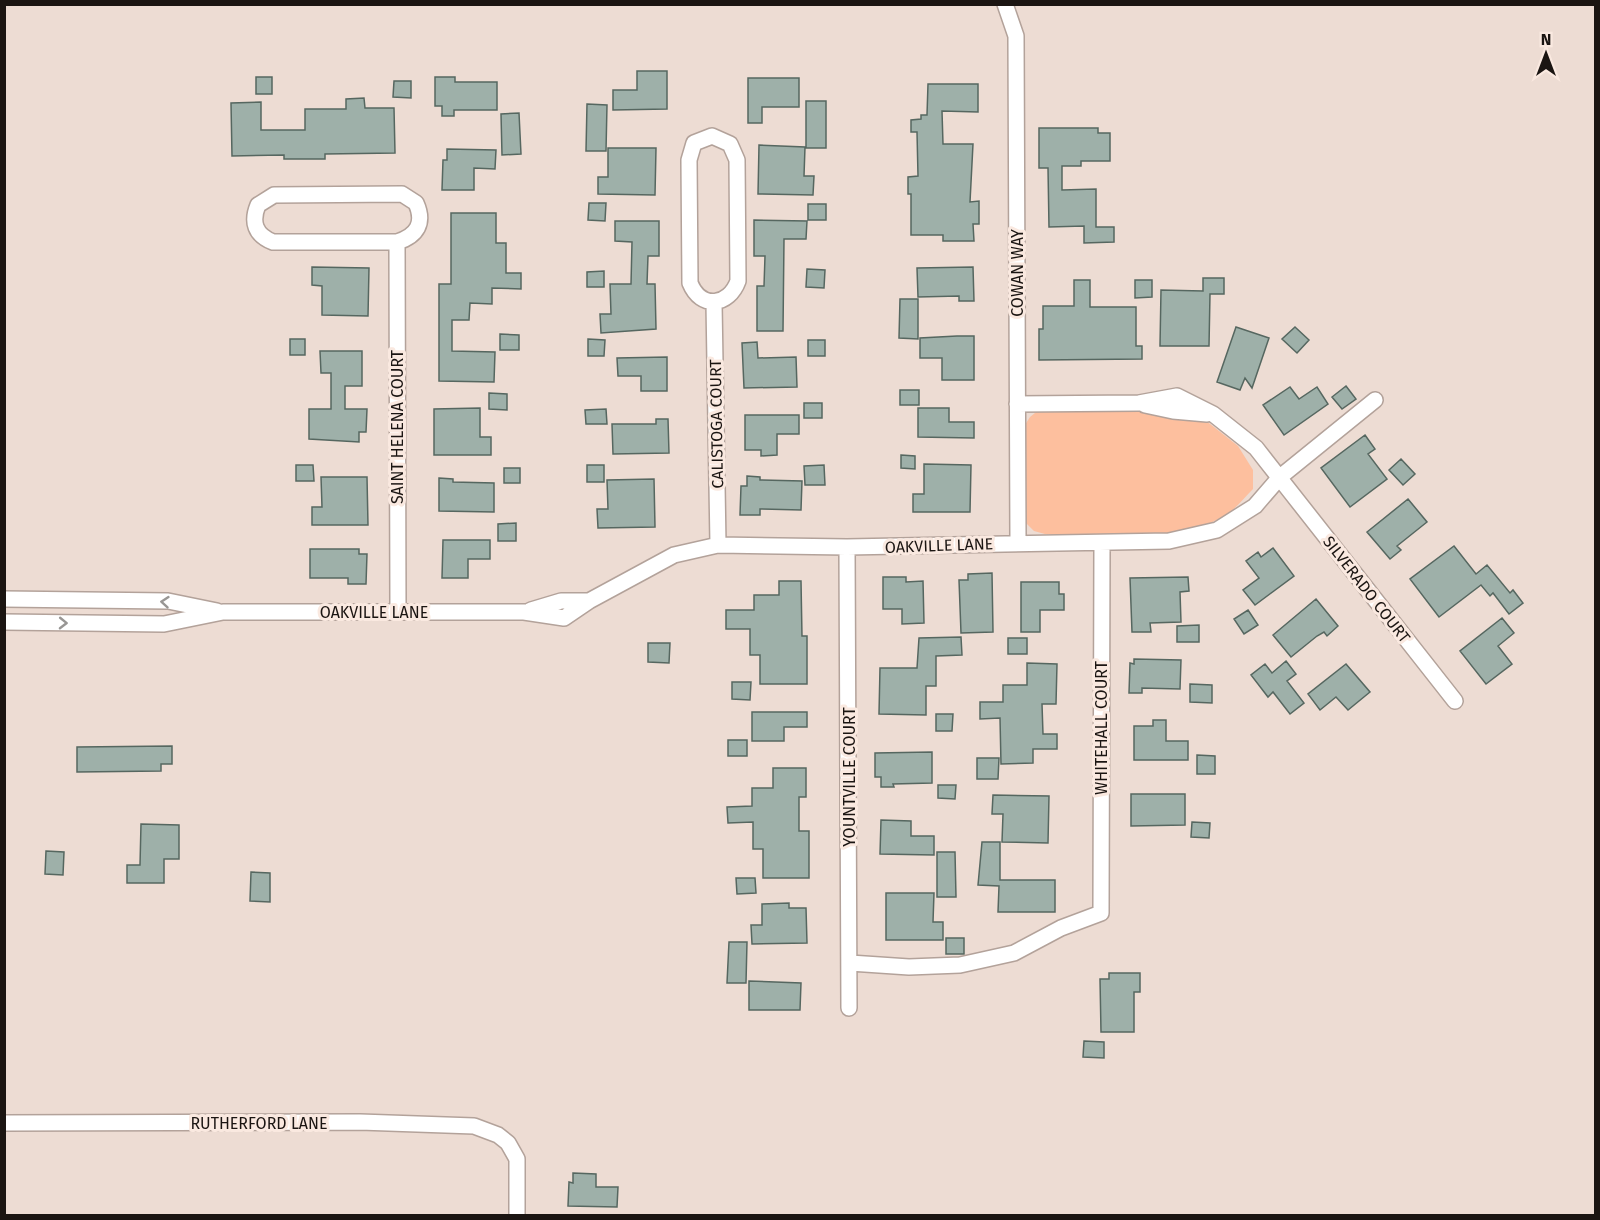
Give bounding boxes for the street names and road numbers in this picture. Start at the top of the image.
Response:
street label: COWAN WAY [1008,229,1027,317]
street label: SAINT HELENA COURT [388,349,407,504]
street label: CALISTOGA COURT [706,358,727,489]
street label: SILVERADO COURT [1319,532,1415,647]
street label: OAKVILLE LANE [884,534,994,557]
street label: OAKVILLE LANE [320,603,428,622]
street label: WHITEHALL COURT [1092,660,1111,795]
street label: YOUNTVILLE COURT [840,707,859,847]
street label: RUTHERFORD LANE [190,1114,328,1133]

